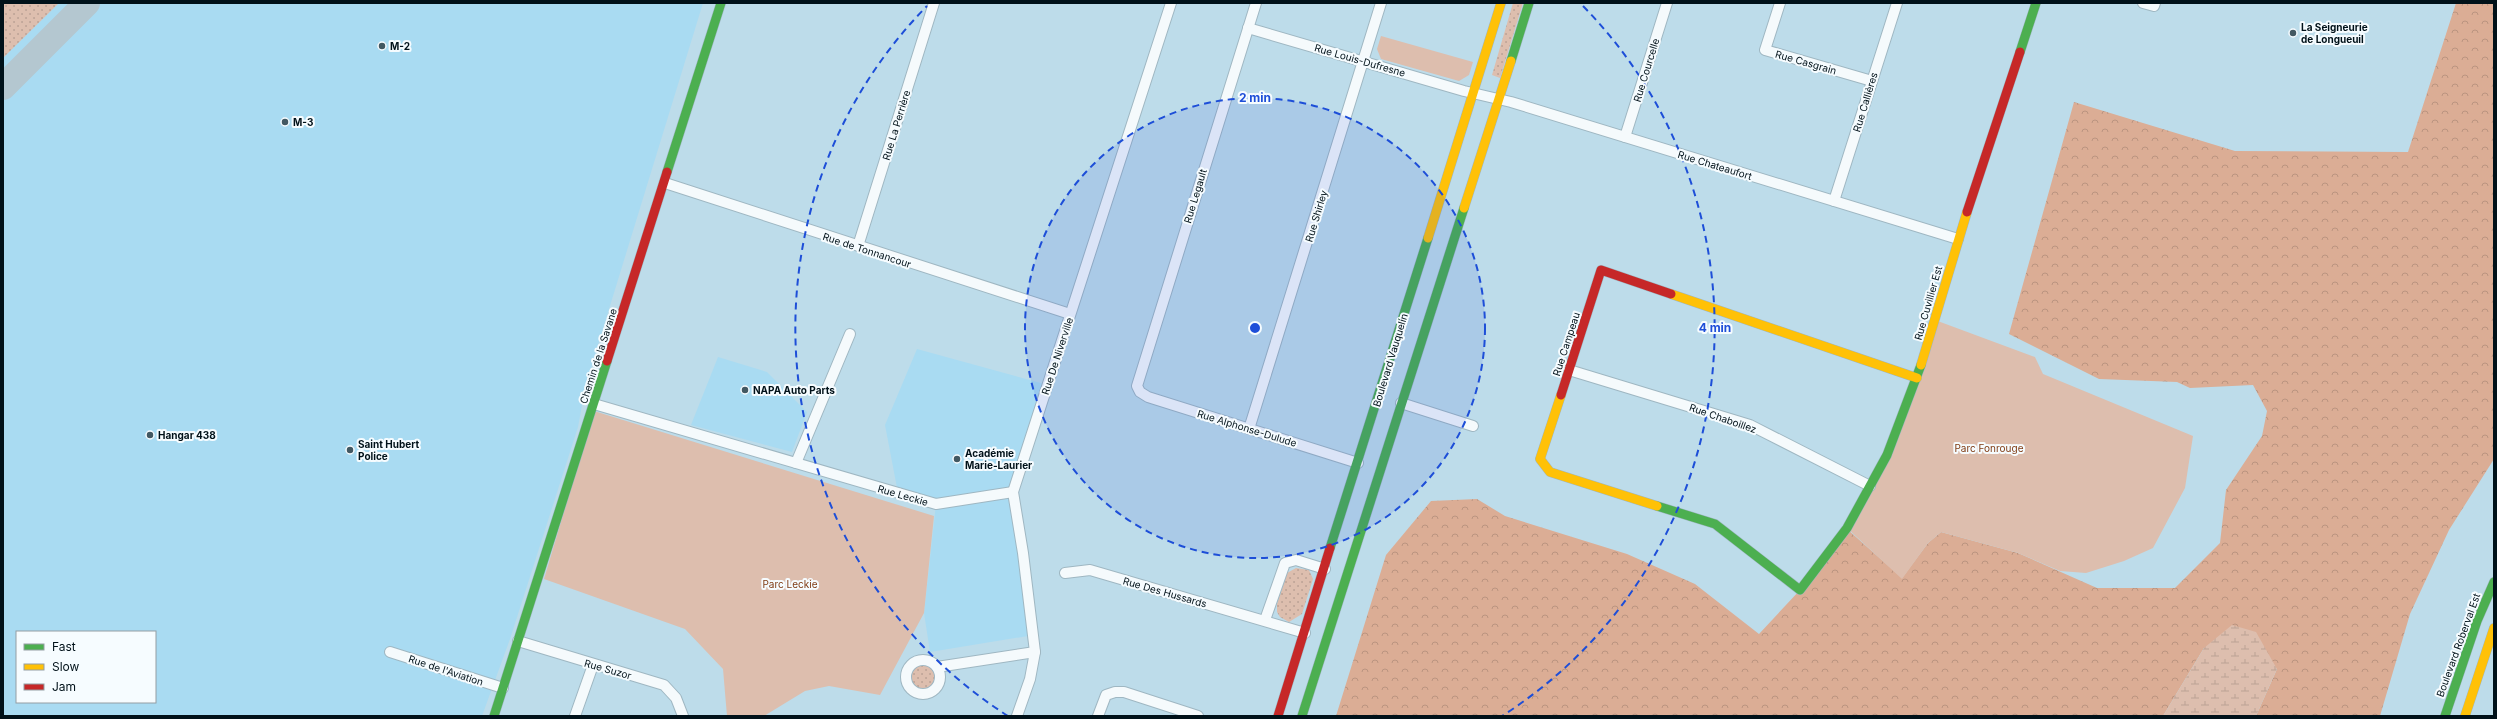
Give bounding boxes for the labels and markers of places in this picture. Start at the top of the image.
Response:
place label: La Seigneurie de Longueuil [2301,21,2368,46]
marker: La Seigneurie de Longueuil [2288,28,2298,38]
place label: M-2 [390,40,410,52]
marker: M-2 [377,41,387,51]
place label: M-3 [293,116,313,128]
marker: M-3 [280,117,290,127]
centre of rings [1248,321,1262,335]
place label: NAPA Auto Parts [753,384,835,396]
marker: NAPA Auto Parts [740,385,750,395]
place label: Hangar 438 [158,429,216,442]
marker: Hangar 438 [145,430,155,440]
place label: Saint Hubert Police [358,438,420,462]
marker: Saint Hubert Police [345,445,355,455]
place label: Académie Marie-Laurier [965,447,1032,471]
marker: Académie Marie-Laurier [952,454,962,464]

